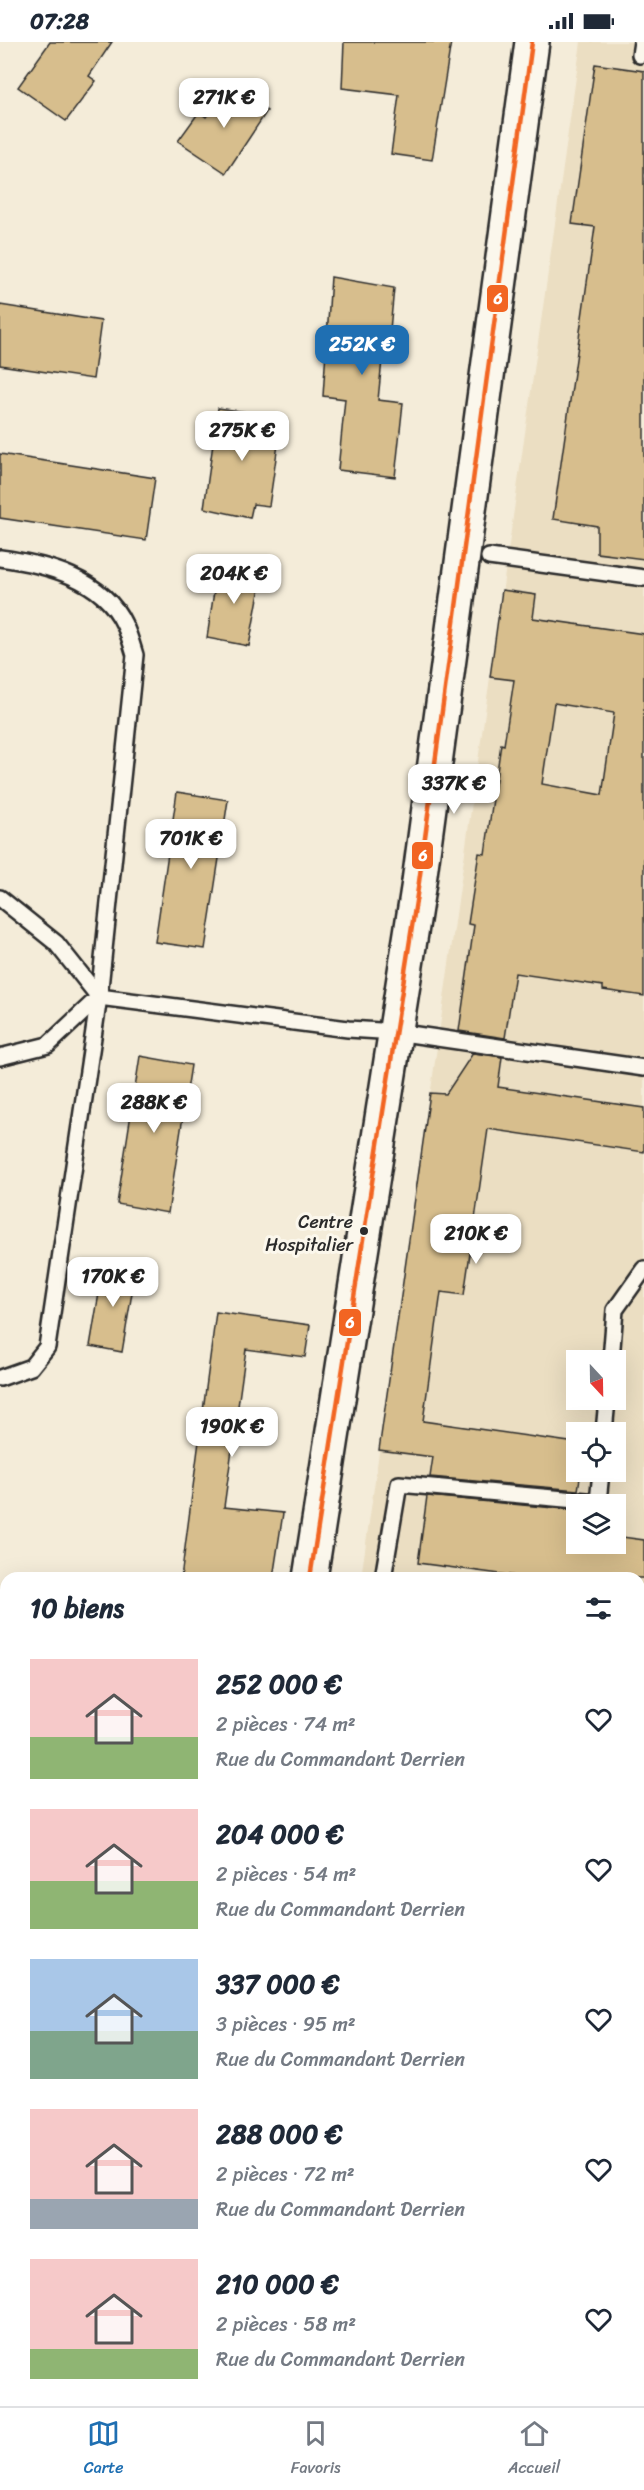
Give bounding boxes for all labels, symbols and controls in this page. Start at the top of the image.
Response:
text: 07:28 [30,2,89,41]
pin: 271K € [175,78,273,129]
text: 271K € [193,80,255,115]
line badge: 6 [486,284,509,313]
text: 6 [492,284,503,313]
pin: 252K € [313,325,411,376]
text: 252K € [329,327,395,362]
pin: 275K € [193,411,291,462]
text: 275K € [209,413,275,448]
pin: 204K € [185,554,283,605]
text: 204K € [200,556,268,591]
pin: 337K € [405,764,503,815]
text: 337K € [422,766,486,801]
pin: 701K € [142,819,240,870]
text: 701K € [159,821,223,856]
line badge: 6 [411,841,434,870]
text: 6 [417,841,428,870]
pin: 288K € [105,1083,203,1134]
text: 288K € [121,1085,187,1120]
place label: Centre Hospitalier [265,1206,355,1261]
pin: 210K € [427,1214,525,1265]
text: 210K € [444,1216,508,1251]
marker: Centre Hospitalier [358,1225,370,1237]
pin: 170K € [64,1257,162,1308]
text: 170K € [81,1259,145,1294]
line badge: 6 [338,1308,362,1337]
text: 6 [344,1308,355,1337]
north arrow [566,1350,626,1410]
map controls [566,1350,626,1554]
pin: 190K € [183,1407,281,1458]
text: 190K € [200,1409,264,1444]
button: locate [566,1422,626,1482]
button: layers [566,1494,626,1554]
text: 10 biens [30,1585,124,1631]
icon: filters [582,1592,615,1625]
text: 252 000 € [216,1661,342,1707]
icon: home [78,1683,150,1755]
icon: heart [582,1703,615,1736]
text: 2 pièces · 74 m² [216,1707,356,1742]
text: Rue du Commandant Derrien [216,1742,465,1777]
text: 204 000 € [216,1811,344,1857]
icon: home [78,1833,150,1905]
icon: heart [582,1853,615,1886]
text: 2 pièces · 54 m² [216,1857,356,1892]
text: Rue du Commandant Derrien [216,1892,465,1927]
text: 337 000 € [216,1961,339,2007]
icon: home [78,1983,150,2055]
icon: heart [582,2003,615,2036]
text: 3 pièces · 95 m² [216,2007,356,2042]
text: Rue du Commandant Derrien [216,2042,465,2077]
text: 288 000 € [216,2111,342,2157]
icon: home [78,2133,150,2205]
icon: heart [582,2153,615,2186]
text: 2 pièces · 72 m² [216,2157,355,2192]
text: Rue du Commandant Derrien [216,2192,465,2227]
text: 210 000 € [216,2261,339,2307]
icon: home [78,2283,150,2355]
icon: heart [582,2303,615,2336]
text: 2 pièces · 58 m² [216,2307,356,2342]
text: Rue du Commandant Derrien [216,2342,465,2377]
tab: Carte [84,2417,123,2482]
tab: Favoris [291,2417,341,2482]
tab: Accueil [508,2417,560,2482]

